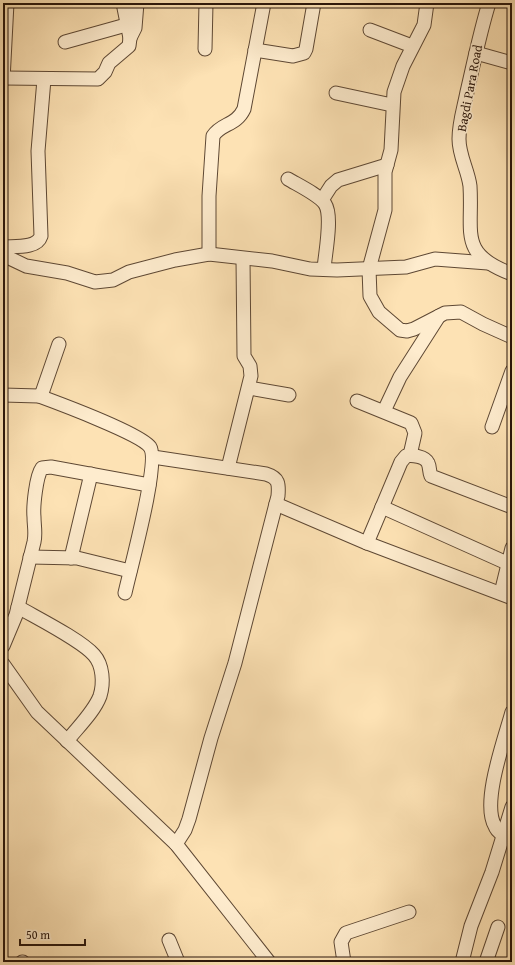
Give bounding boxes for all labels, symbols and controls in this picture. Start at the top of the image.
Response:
street label: Bagdi Para Road [452,43,487,133]
scale bar [20,921,85,947]
text: 50 m [26,926,50,943]

